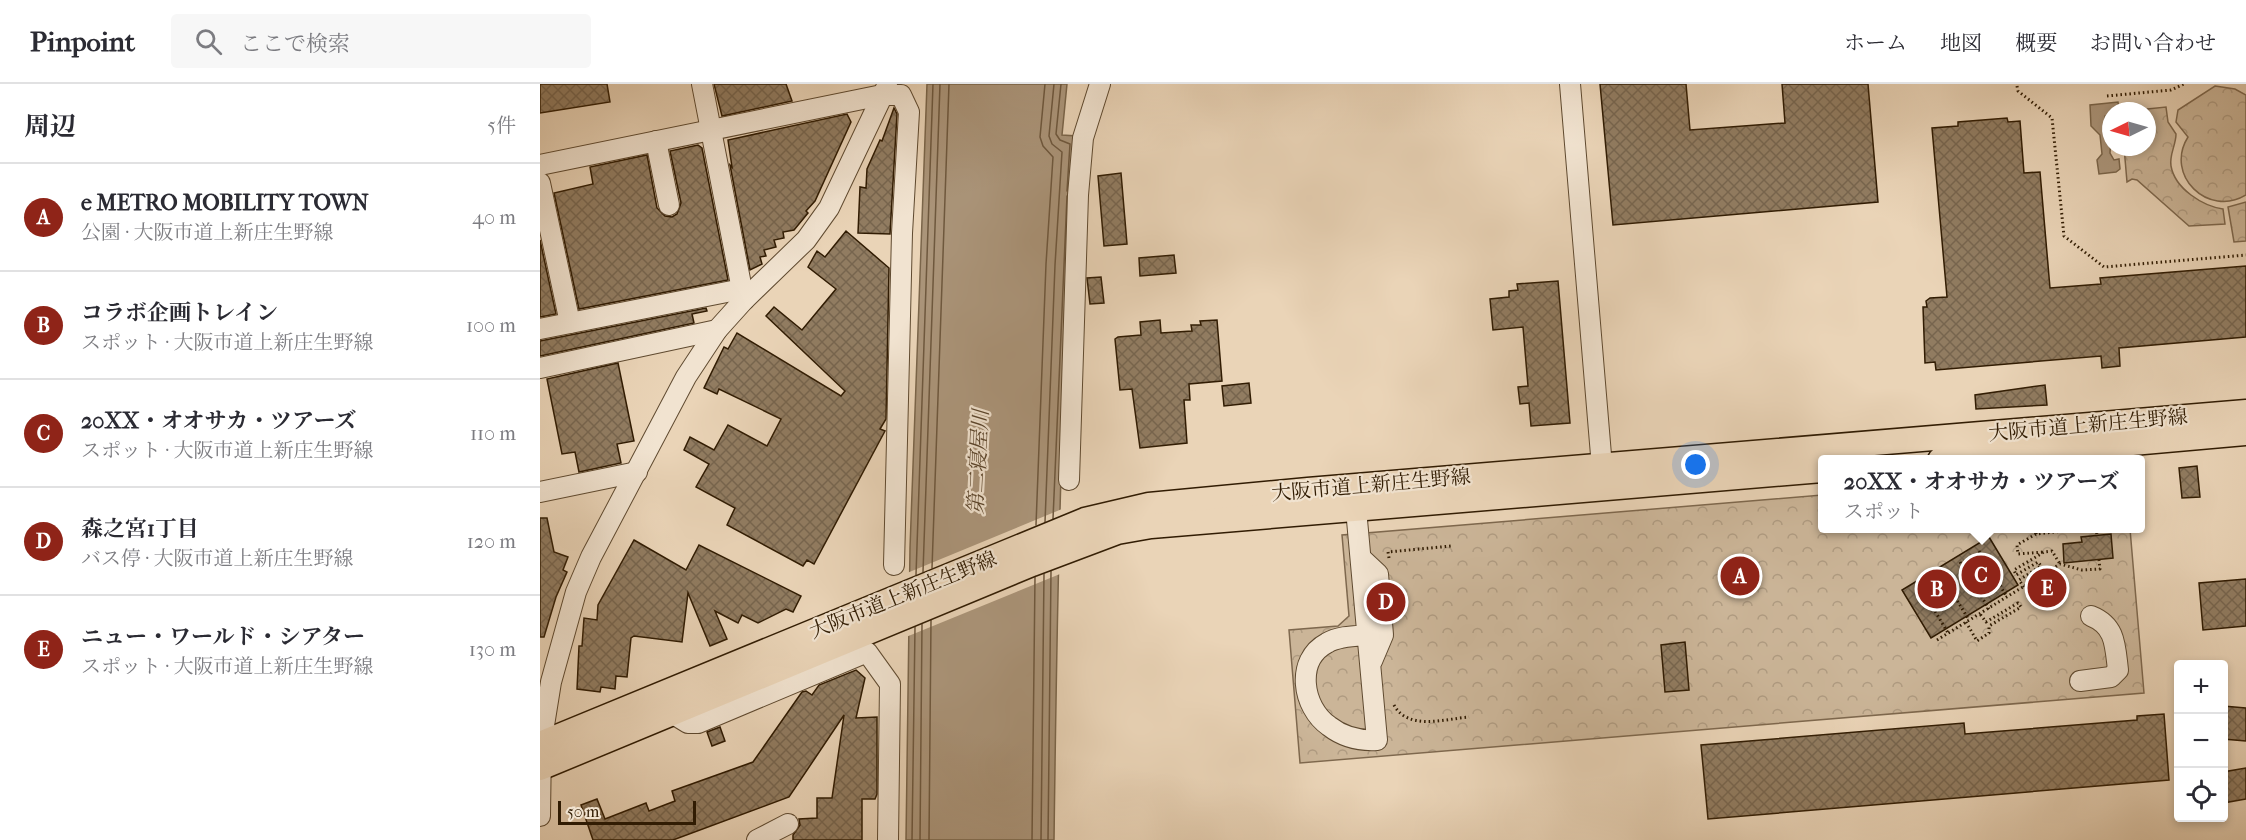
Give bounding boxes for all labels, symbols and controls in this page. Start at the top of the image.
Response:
search box [171,14,591,68]
text: Pinpoint [30,25,135,58]
icon: search [192,25,225,58]
text: ここで検索 [240,31,350,57]
text: ホーム [1844,31,1907,55]
text: 地図 [1940,31,1982,55]
text: 概要 [2015,31,2057,55]
text: お問い合わせ [2090,31,2216,55]
north arrow [2102,102,2156,156]
text: 周辺 [24,111,76,142]
text: 5件 [487,114,516,137]
text: e METRO MOBILITY TOWN [81,190,369,216]
text: A [37,206,50,229]
text: 40 m [472,206,516,229]
text: 公園 · 大阪市道上新庄生野線 [81,221,334,244]
text: コラボ企画トレイン [81,300,278,326]
text: B [37,314,50,337]
text: 100 m [466,314,516,337]
text: スポット · 大阪市道上新庄生野線 [81,331,374,354]
street label: 大阪市道上新庄生野線 [1987,405,2189,445]
water label: 第二寝屋川 [963,407,993,515]
text: 20XX・オオサカ・ツアーズ [81,408,356,434]
text: C [37,422,50,445]
text: 110 m [470,422,516,445]
text: スポット · 大阪市道上新庄生野線 [81,439,374,462]
your location [1681,450,1710,479]
popup [1818,455,2145,533]
street label: 大阪市道上新庄生野線 [1270,465,1472,505]
text: 20XX・オオサカ・ツアーズ [1844,469,2119,495]
text: スポット [1844,500,1924,523]
text: 森之宮1丁目 [81,516,199,542]
text: D [36,530,51,553]
text: 120 m [467,530,516,553]
text: バス停 · 大阪市道上新庄生野線 [81,547,354,570]
street label: 大阪市道上新庄生野線 [806,547,1000,643]
pin: C [1962,552,2000,598]
pin: A [1720,554,1760,598]
pin: B [1918,566,1956,612]
pin: E [2028,566,2066,610]
pin: D [1366,580,1406,624]
text: ニュー・ワールド・シアター [81,624,365,650]
text: E [37,638,50,661]
text: 130 m [469,638,516,661]
text: スポット · 大阪市道上新庄生野線 [81,655,374,678]
map controls [2174,660,2228,822]
button: + [2174,660,2228,714]
button: − [2174,714,2228,768]
button: locate [2174,768,2228,822]
scale bar [558,798,696,826]
text: 50 m [567,802,599,821]

